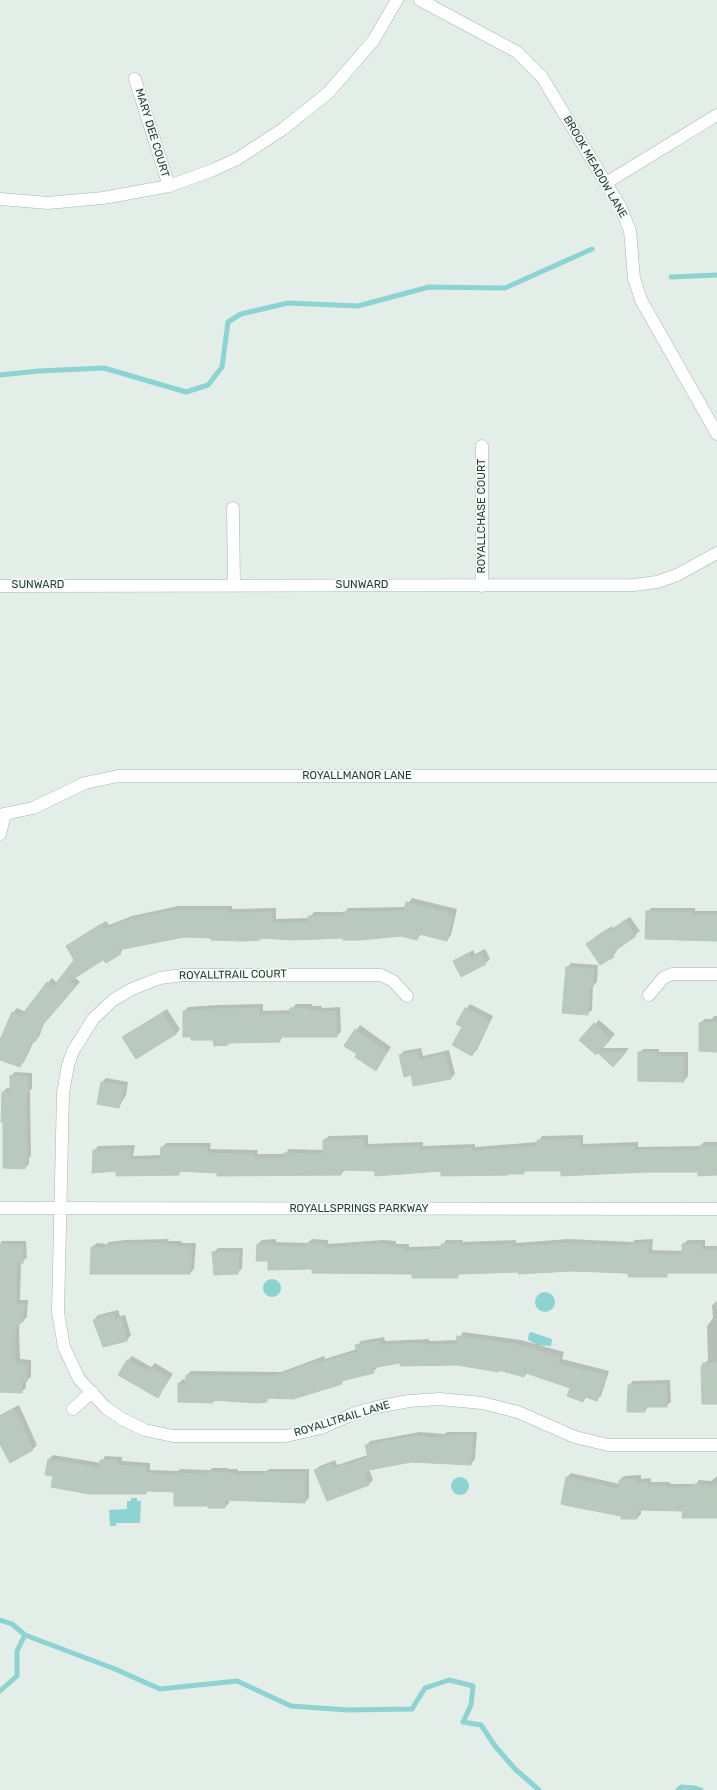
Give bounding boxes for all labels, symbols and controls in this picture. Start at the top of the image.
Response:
street label: MARY DEE COURT [132,87,172,179]
street label: BROOK MEADOW LANE [560,114,630,220]
street label: ROYALLCHASE COURT [475,459,489,573]
street label: SUNWARD [12,578,64,592]
street label: SUNWARD [336,578,388,592]
street label: ROYALLMANOR LANE [302,769,412,783]
street label: ROYALLTRAIL COURT [179,967,287,983]
street label: ROYALLSPRINGS PARKWAY [289,1202,429,1216]
street label: ROYALLTRAIL LANE [292,1398,392,1440]

